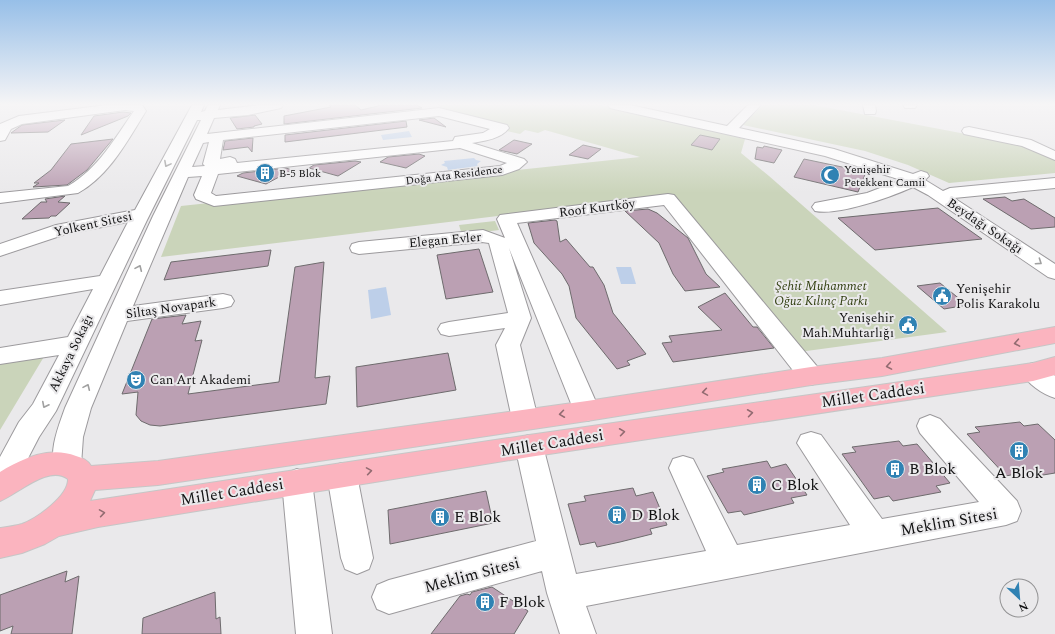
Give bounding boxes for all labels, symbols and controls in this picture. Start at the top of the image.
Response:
one-way arrow [164,160,172,167]
street label: Doğa Ata Residence [404,161,504,189]
place label: Yenişehir Petekkent Camii [844,161,925,191]
building icon: B-5 Blok [254,162,276,184]
mosque icon: Yenişehir Petekkent Camii [819,164,841,186]
place label: B-5 Blok [279,165,321,182]
street label: Roof Kurtköy [558,193,637,223]
street label: Beydağı Sokağı [943,193,1027,259]
street label: Yolkent Sitesi [52,206,134,242]
street label: Elegan Evler [408,227,482,253]
one-way arrow [1035,257,1042,265]
one-way arrow [135,265,143,272]
park label: Şehit Muhammet Oğuz Kılınç Parkı [774,276,868,311]
place label: Yenişehir Polis Karakolu [956,279,1040,314]
public building icon: Yenişehir Polis Karakolu [931,285,953,307]
street label: Siltaş Novapark [125,292,217,324]
place label: Yenişehir Mah.Muhtarlığı [802,308,894,343]
street label: Akkaya Sokağı [43,311,99,395]
public building icon: Yenişehir Mah.Muhtarlığı [897,314,919,336]
one-way arrow [1014,338,1020,347]
one-way arrow [886,361,892,370]
theatre icon: Can Art Akademi [125,369,147,391]
place label: Can Art Akademi [150,370,251,390]
street label: Millet Caddesi [820,376,926,414]
one-way arrow [82,383,90,391]
one-way arrow [702,387,708,396]
one-way arrow [43,401,50,408]
one-way arrow [559,409,565,418]
one-way arrow [747,409,753,418]
street label: Millet Caddesi [499,423,605,463]
one-way arrow [619,428,625,437]
building icon: A Blok [1008,440,1030,462]
place label: B Blok [909,457,956,481]
building icon: B Blok [884,458,906,480]
place label: A Blok [995,461,1043,485]
one-way arrow [365,467,372,476]
street label: Millet Caddesi [179,472,285,512]
place label: C Blok [771,473,819,497]
building icon: C Blok [746,474,768,496]
street label: Meklim Sitesi [899,502,999,542]
place label: D Blok [631,503,680,527]
building icon: D Blok [606,504,628,526]
place label: E Blok [454,505,501,529]
building icon: E Blok [429,506,451,528]
one-way arrow [99,509,105,518]
street label: Meklim Sitesi [421,551,523,599]
north arrow [999,578,1039,618]
place label: F Blok [499,590,546,614]
building icon: F Blok [474,591,496,613]
text: N [1015,597,1031,616]

